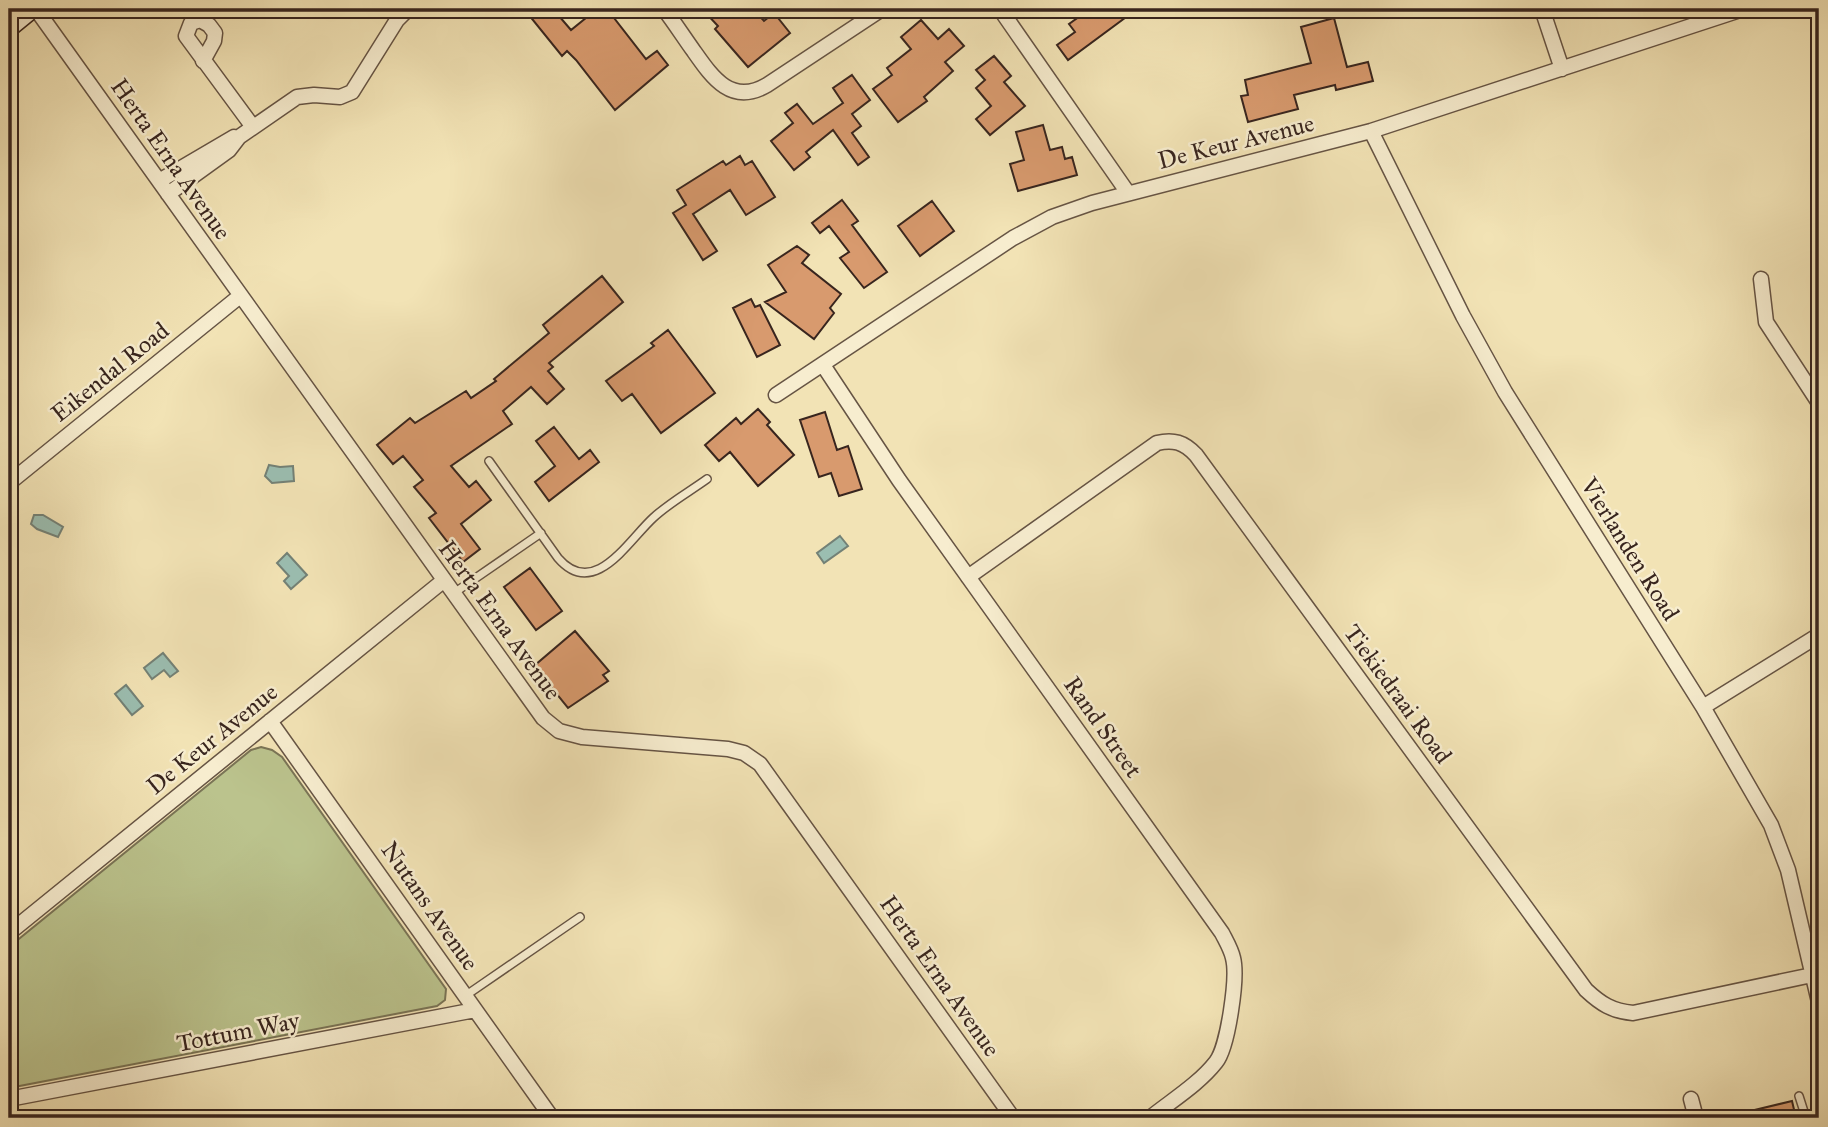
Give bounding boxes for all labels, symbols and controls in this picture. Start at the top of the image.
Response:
street label: Herta Erna Avenue [104,73,238,245]
street label: De Keur Avenue [1155,108,1317,176]
street label: Eikendal Road [45,315,175,429]
street label: Vierlanden Road [1574,471,1686,626]
street label: Herta Erna Avenue [432,534,568,706]
street label: Tiekiedraai Road [1337,619,1459,769]
street label: Rand Street [1057,671,1149,784]
street label: De Keur Avenue [140,677,284,801]
street label: Nutans Avenue [375,836,485,976]
street label: Herta Erna Avenue [873,890,1007,1062]
street label: Tottum Way [174,1005,303,1059]

